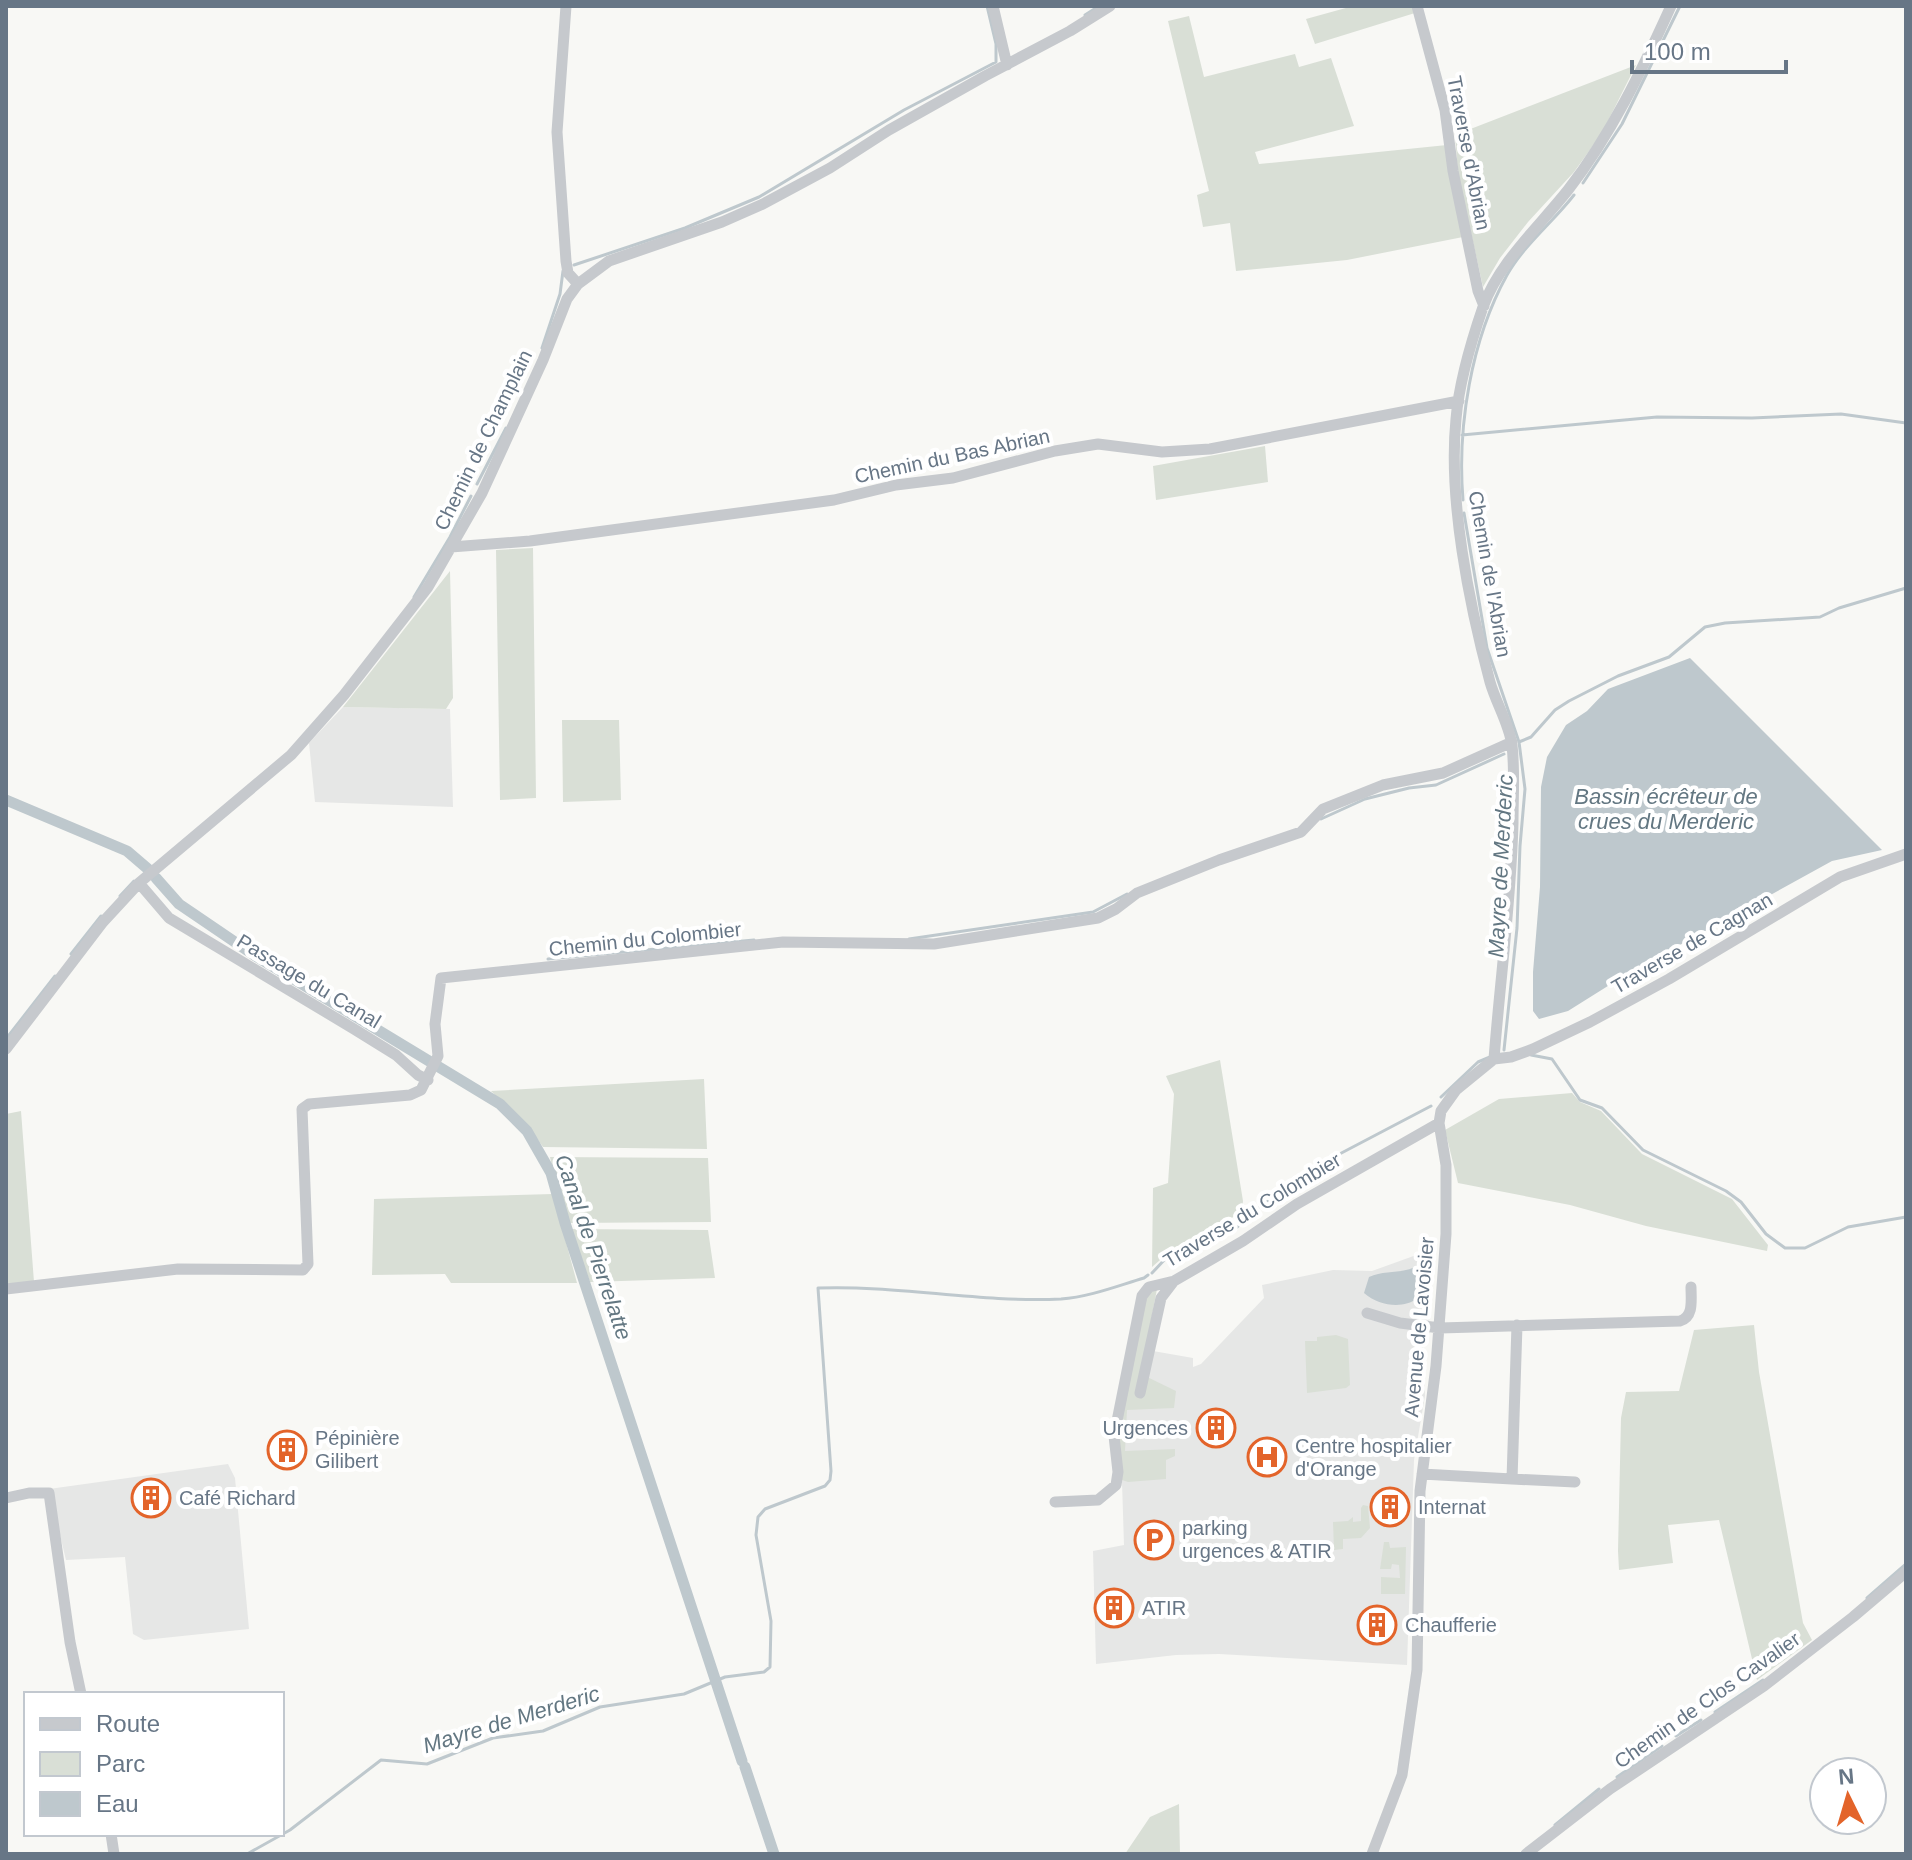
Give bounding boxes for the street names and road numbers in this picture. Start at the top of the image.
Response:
street label: Traverse d'Abrian [1443,74,1495,232]
street label: Chemin de Champlain [430,346,536,534]
street label: Chemin du Bas Abrian [852,425,1052,487]
street label: Chemin de l'Abrian [1465,489,1515,659]
street label: Traverse de Cagnan [1608,888,1776,998]
street label: Chemin du Colombier [548,918,743,960]
street label: Passage du Canal [233,929,385,1033]
street label: Traverse du Colombier [1159,1148,1345,1272]
street label: Avenue de Lavoisier [1400,1236,1438,1418]
street label: Chemin de Clos Cavalier [1610,1627,1804,1772]

